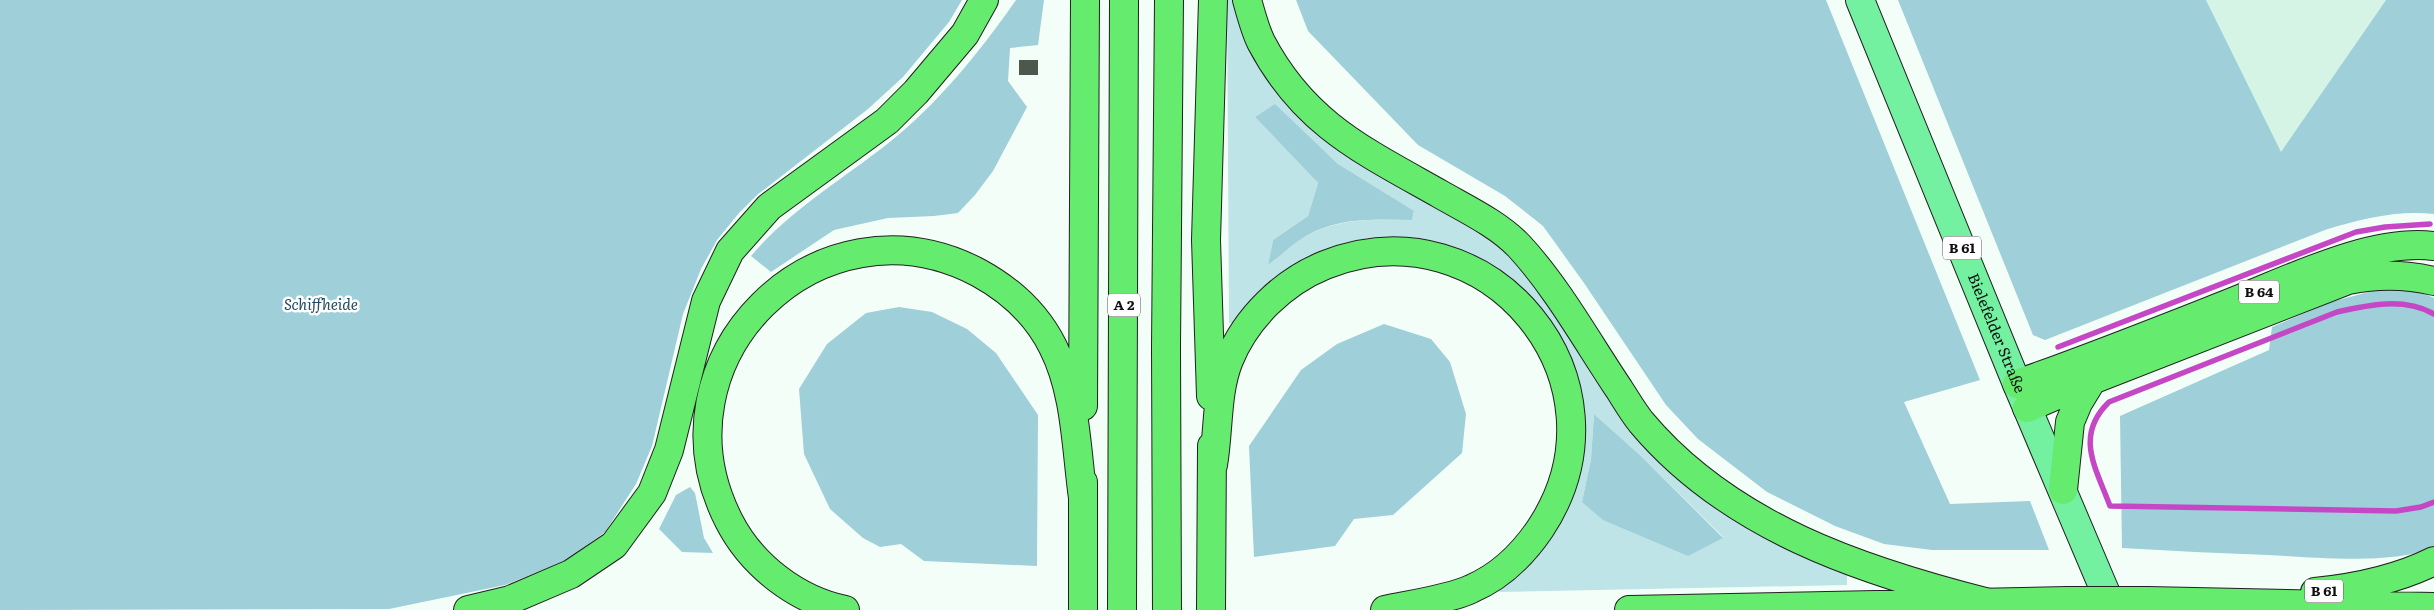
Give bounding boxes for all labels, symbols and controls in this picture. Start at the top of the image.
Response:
road number: B 61 [1943,237,1981,260]
street label: Bielefelder Straße [1963,269,2033,396]
road number: B 64 [2239,280,2279,304]
park label: Schiffheide [284,292,358,315]
road number: A 2 [1108,294,1140,316]
road number: B 61 [2305,580,2343,602]

